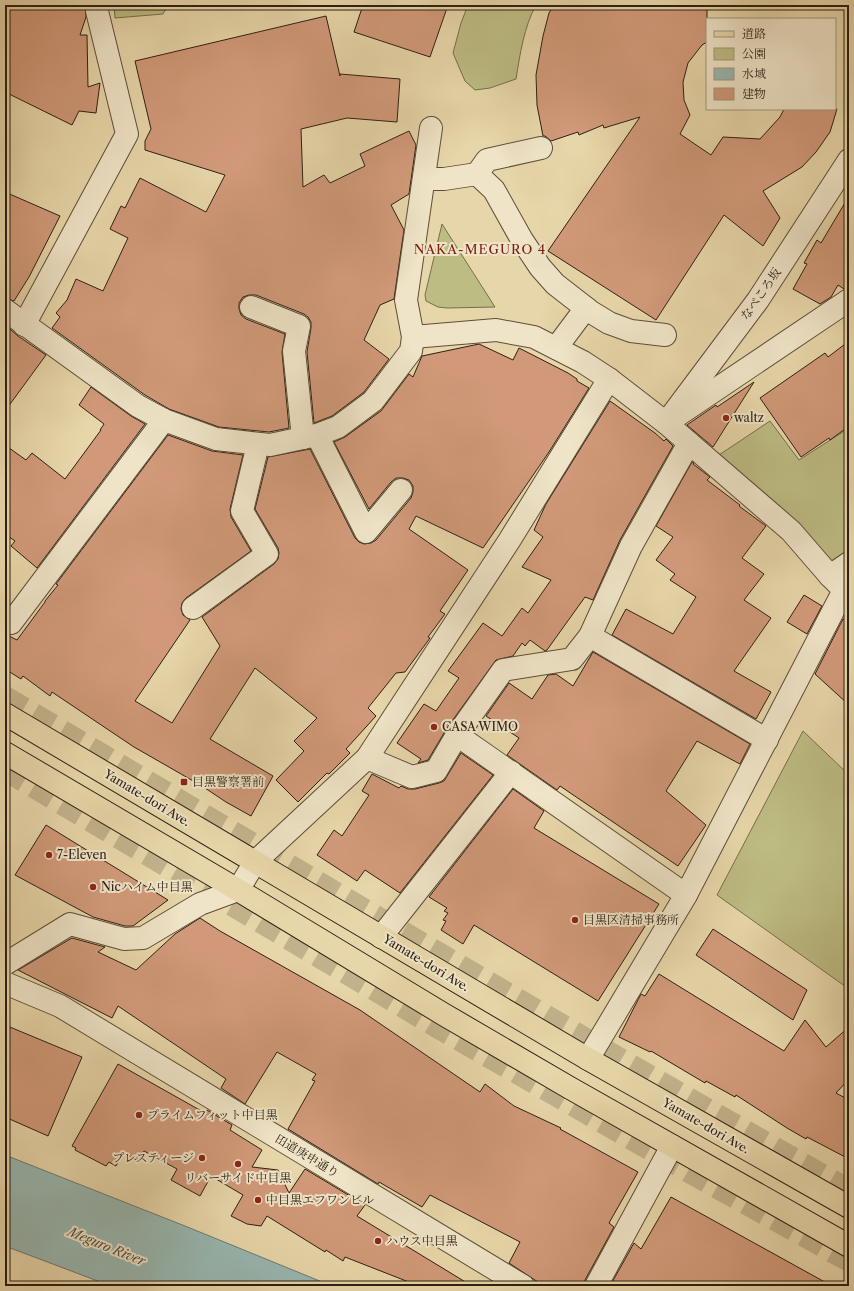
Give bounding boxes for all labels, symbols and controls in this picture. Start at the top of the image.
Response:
legend [706,18,836,110]
text: 道路 [742,26,766,41]
text: 公園 [742,46,766,61]
text: 水域 [742,66,766,81]
text: 建物 [742,86,766,101]
district label: NAKA-MEGURO 4 [414,241,546,257]
street label: なべころ坂 [737,265,784,323]
place label: waltz [733,410,764,425]
marker: waltz [721,413,731,423]
place label: CASA WIMO [442,719,518,734]
marker: CASA WIMO [429,722,439,732]
street label: Yamate-dori Ave. [101,765,193,829]
place label: 目黒警察署前 [192,774,264,789]
marker: 目黒警察署前 [179,777,189,787]
place label: 7-Eleven [57,847,107,862]
marker: 7-Eleven [44,850,54,860]
place label: Nicハイム中目黒 [101,879,193,894]
marker: Nicハイム中目黒 [88,882,98,892]
place label: 目黒区清掃事務所 [583,912,679,927]
marker: 目黒区清掃事務所 [570,915,580,925]
street label: Yamate-dori Ave. [380,930,472,994]
street label: Yamate-dori Ave. [659,1094,752,1157]
place label: プライムフィット中目黒 [147,1107,278,1122]
marker: プライムフィット中目黒 [134,1110,144,1120]
street label: 田道庚申通り [273,1131,342,1181]
place label: プレスティージ [112,1150,194,1165]
marker: プレスティージ [197,1153,207,1163]
marker: リバーサイド中目黒 [233,1159,243,1169]
place label: リバーサイド中目黒 [185,1170,291,1185]
place label: 中目黒エフワンビル [266,1192,374,1207]
marker: 中目黒エフワンビル [253,1195,263,1205]
water label: Meguro River [64,1222,149,1269]
place label: ハウス中目黒 [386,1233,458,1248]
marker: ハウス中目黒 [373,1236,383,1246]

